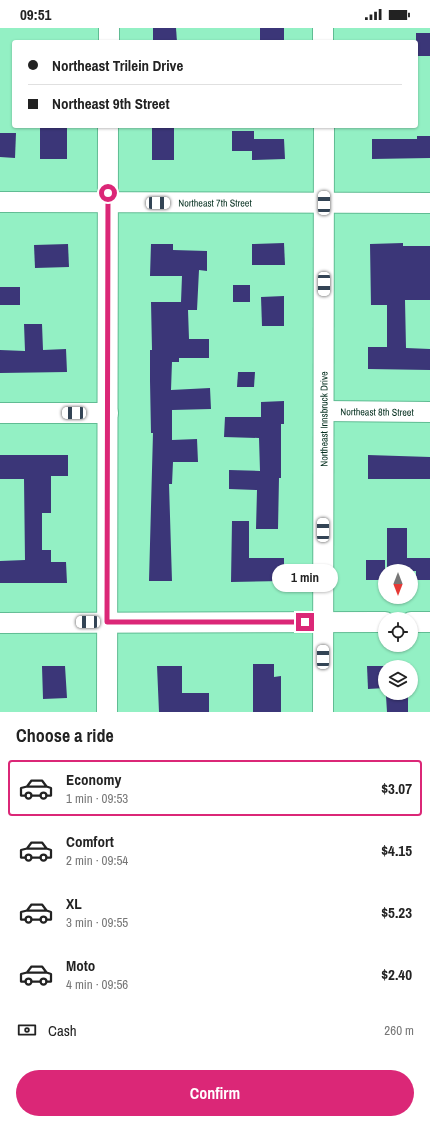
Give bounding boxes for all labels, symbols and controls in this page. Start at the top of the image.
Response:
text: 09:51 [20,4,51,25]
text: Northeast Trilein Drive [52,55,183,76]
text: Northeast 9th Street [52,93,170,114]
route start [99,184,117,202]
car [318,191,330,215]
street label: Northeast 7th Street [178,196,252,210]
car [146,197,170,209]
car [318,272,330,296]
street label: Northeast Innsbruck Drive [317,371,331,467]
street label: Northeast 8th Street [340,405,414,419]
car [62,407,86,419]
car [317,518,329,542]
callout: 1 min [272,564,338,592]
north arrow [378,564,418,604]
map controls [378,564,418,700]
text: 1 min [291,569,319,586]
button: locate [378,612,418,652]
route end [296,613,314,631]
car [76,616,100,628]
car [317,645,329,669]
button: layers [378,660,418,700]
text: Choose a ride [16,723,114,748]
text: Economy [66,769,121,790]
icon: car [18,770,54,806]
text: $3.07 [381,778,412,799]
text: 1 min · 09:53 [66,790,128,807]
text: Comfort [66,831,114,852]
icon: car [18,832,54,868]
text: $4.15 [381,840,412,861]
text: 2 min · 09:54 [66,852,128,869]
text: XL [66,893,82,914]
icon: car [18,894,54,930]
text: $5.23 [381,902,412,923]
text: 3 min · 09:55 [66,914,128,931]
text: Moto [66,955,95,976]
icon: car [18,956,54,992]
text: $2.40 [381,964,412,985]
text: 4 min · 09:56 [66,976,128,993]
icon: cash [16,1019,38,1041]
text: Cash [48,1020,77,1041]
text: 260 m [384,1022,414,1039]
button: Confirm [16,1070,414,1116]

